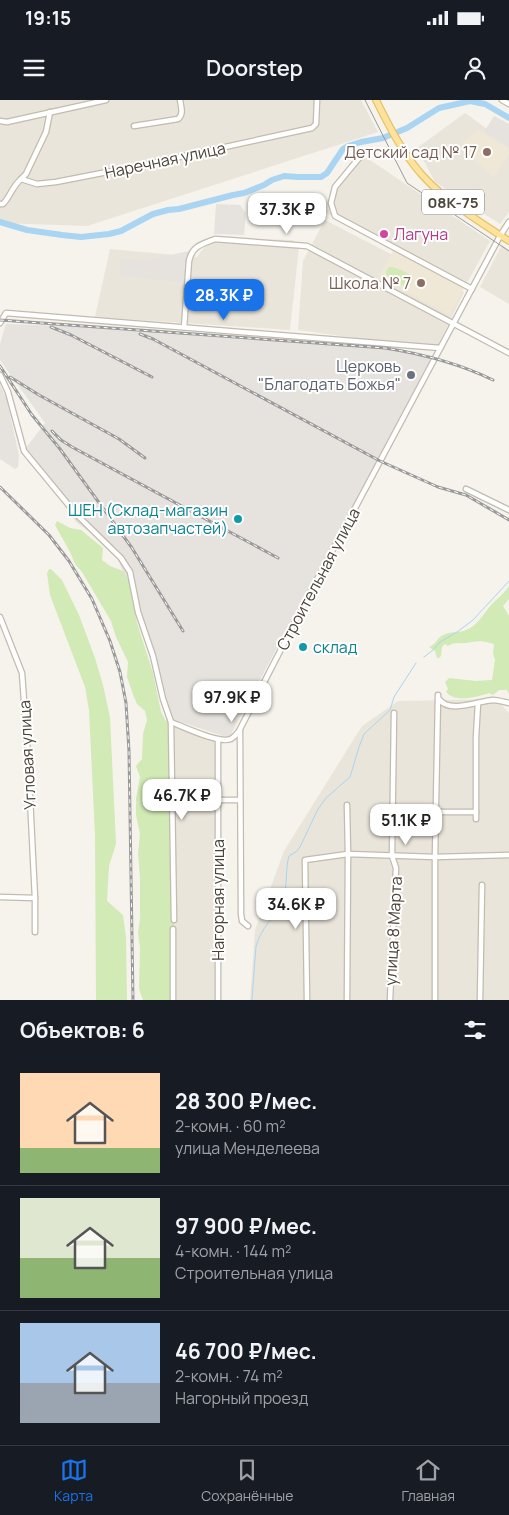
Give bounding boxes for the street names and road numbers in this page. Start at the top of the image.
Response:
street label: Наречная улица [103,136,227,184]
road number: 08К-75 [422,190,484,214]
street label: Строительная улица [271,504,365,654]
street label: Угловая улица [13,700,41,810]
street label: Нагорная улица [207,839,229,961]
street label: улица 8 Марта [379,876,407,986]

